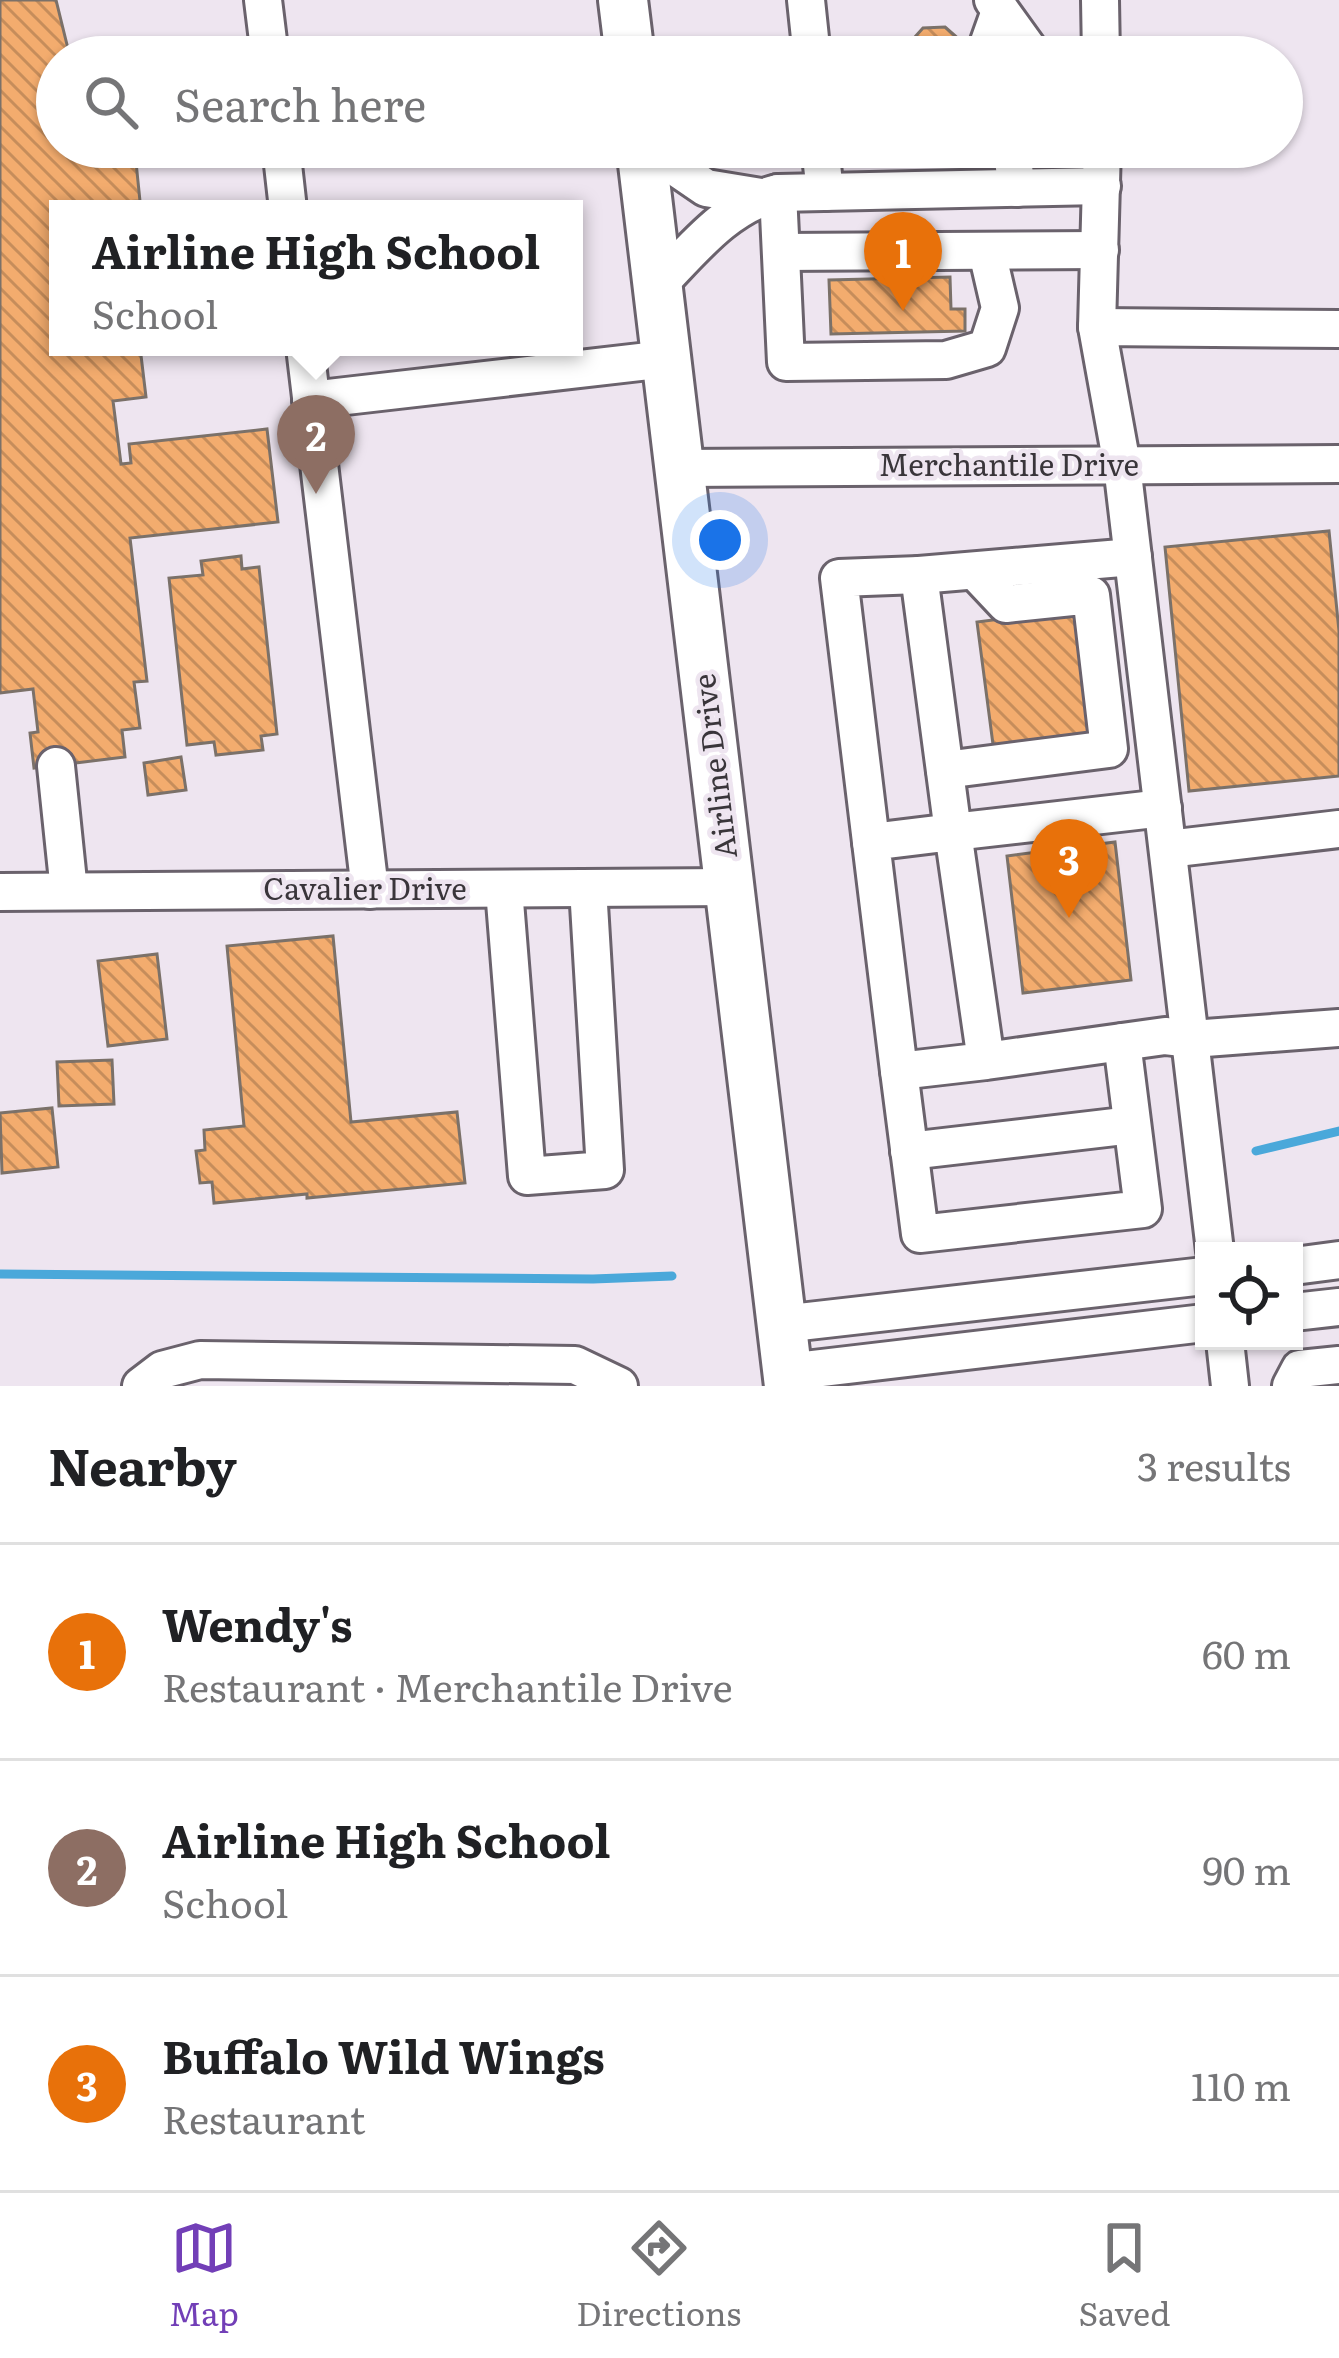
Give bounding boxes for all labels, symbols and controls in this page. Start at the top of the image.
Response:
search box [36,36,1303,168]
icon: search [78,69,144,135]
text: Search here [174,69,426,136]
popup [49,200,583,356]
pin: 1 [864,212,942,311]
text: Airline High School [92,216,540,283]
text: School [92,283,218,341]
pin: 2 [277,395,355,494]
street label: Merchantile Drive [879,441,1139,485]
your location [690,510,750,570]
street label: Airline Drive [680,672,746,861]
pin: 3 [1030,819,1108,918]
street label: Cavalier Drive [263,865,467,909]
map controls [1195,1242,1303,1350]
button: locate [1195,1242,1303,1350]
text: Nearby [48,1426,237,1502]
text: 3 results [1137,1435,1291,1493]
text: Wendy's [162,1589,352,1656]
text: 1 [79,1623,95,1681]
text: 60 m [1202,1623,1291,1681]
text: Restaurant · Merchantile Drive [162,1656,733,1714]
text: Airline High School [162,1805,610,1872]
text: 2 [77,1839,97,1897]
text: 90 m [1202,1839,1291,1897]
text: School [162,1872,288,1930]
text: Buffalo Wild Wings [162,2021,605,2088]
text: 3 [76,2055,98,2113]
text: 110 m [1191,2055,1291,2113]
text: Restaurant [162,2088,366,2146]
tab: Map [169,2215,239,2336]
tab: Directions [576,2215,741,2336]
tab: Saved [1078,2215,1170,2336]

